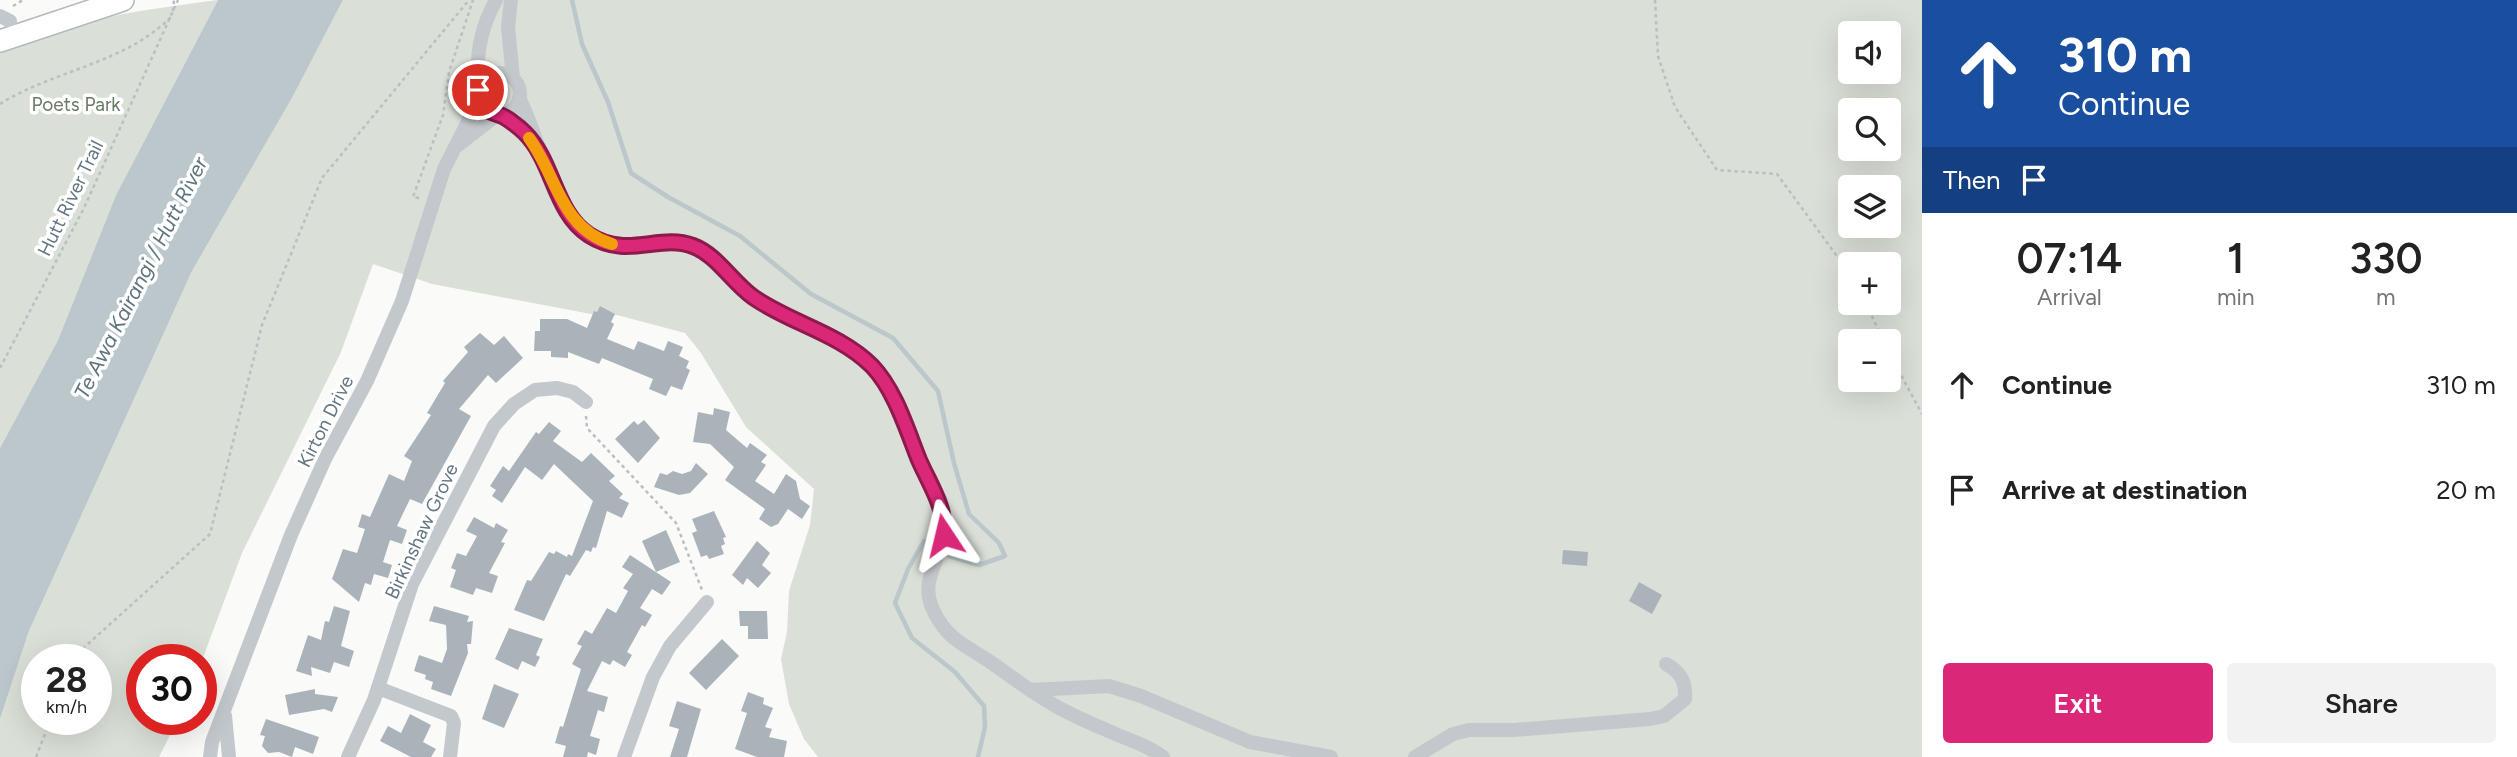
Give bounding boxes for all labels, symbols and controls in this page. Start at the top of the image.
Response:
map controls [1838,21,1901,392]
button: sound [1838,21,1901,84]
text: 310 m [2058,25,2192,84]
icon: ahead [1943,28,2034,119]
pin [448,60,508,120]
icon: arrive [459,71,497,109]
text: Continue [2058,85,2190,123]
park label: Poets Park [31,93,121,116]
button: search [1838,98,1901,161]
street label: Hutt River Trail [33,137,108,260]
water label: Te Awa Kairangi / Hutt River [69,152,213,403]
icon: arrive [2015,161,2053,199]
text: Then [1943,164,2001,196]
button: layers [1838,175,1901,238]
text: 07:14 [2016,233,2122,284]
text: 1 [2227,233,2245,284]
text: 330 [2349,233,2423,284]
button: + [1838,252,1901,315]
text: Arrival [2037,283,2102,311]
text: min [2217,283,2255,311]
text: m [2376,283,2396,311]
button: − [1838,329,1901,392]
icon: ahead [1943,366,1981,404]
text: Continue [2002,369,2112,401]
text: 310 m [2426,369,2496,401]
street label: Kirton Drive [293,372,358,471]
street label: Birkinshaw Grove [380,460,463,603]
icon: arrive [1943,471,1981,509]
text: Arrive at destination [2002,474,2247,506]
text: 20 m [2436,474,2496,506]
position arrow [907,498,981,572]
speed limit sign: 30 [126,644,217,735]
text: 28 [46,659,87,701]
button: Exit [1943,663,2213,743]
button: Share [2227,663,2496,743]
text: km/h [46,696,87,718]

